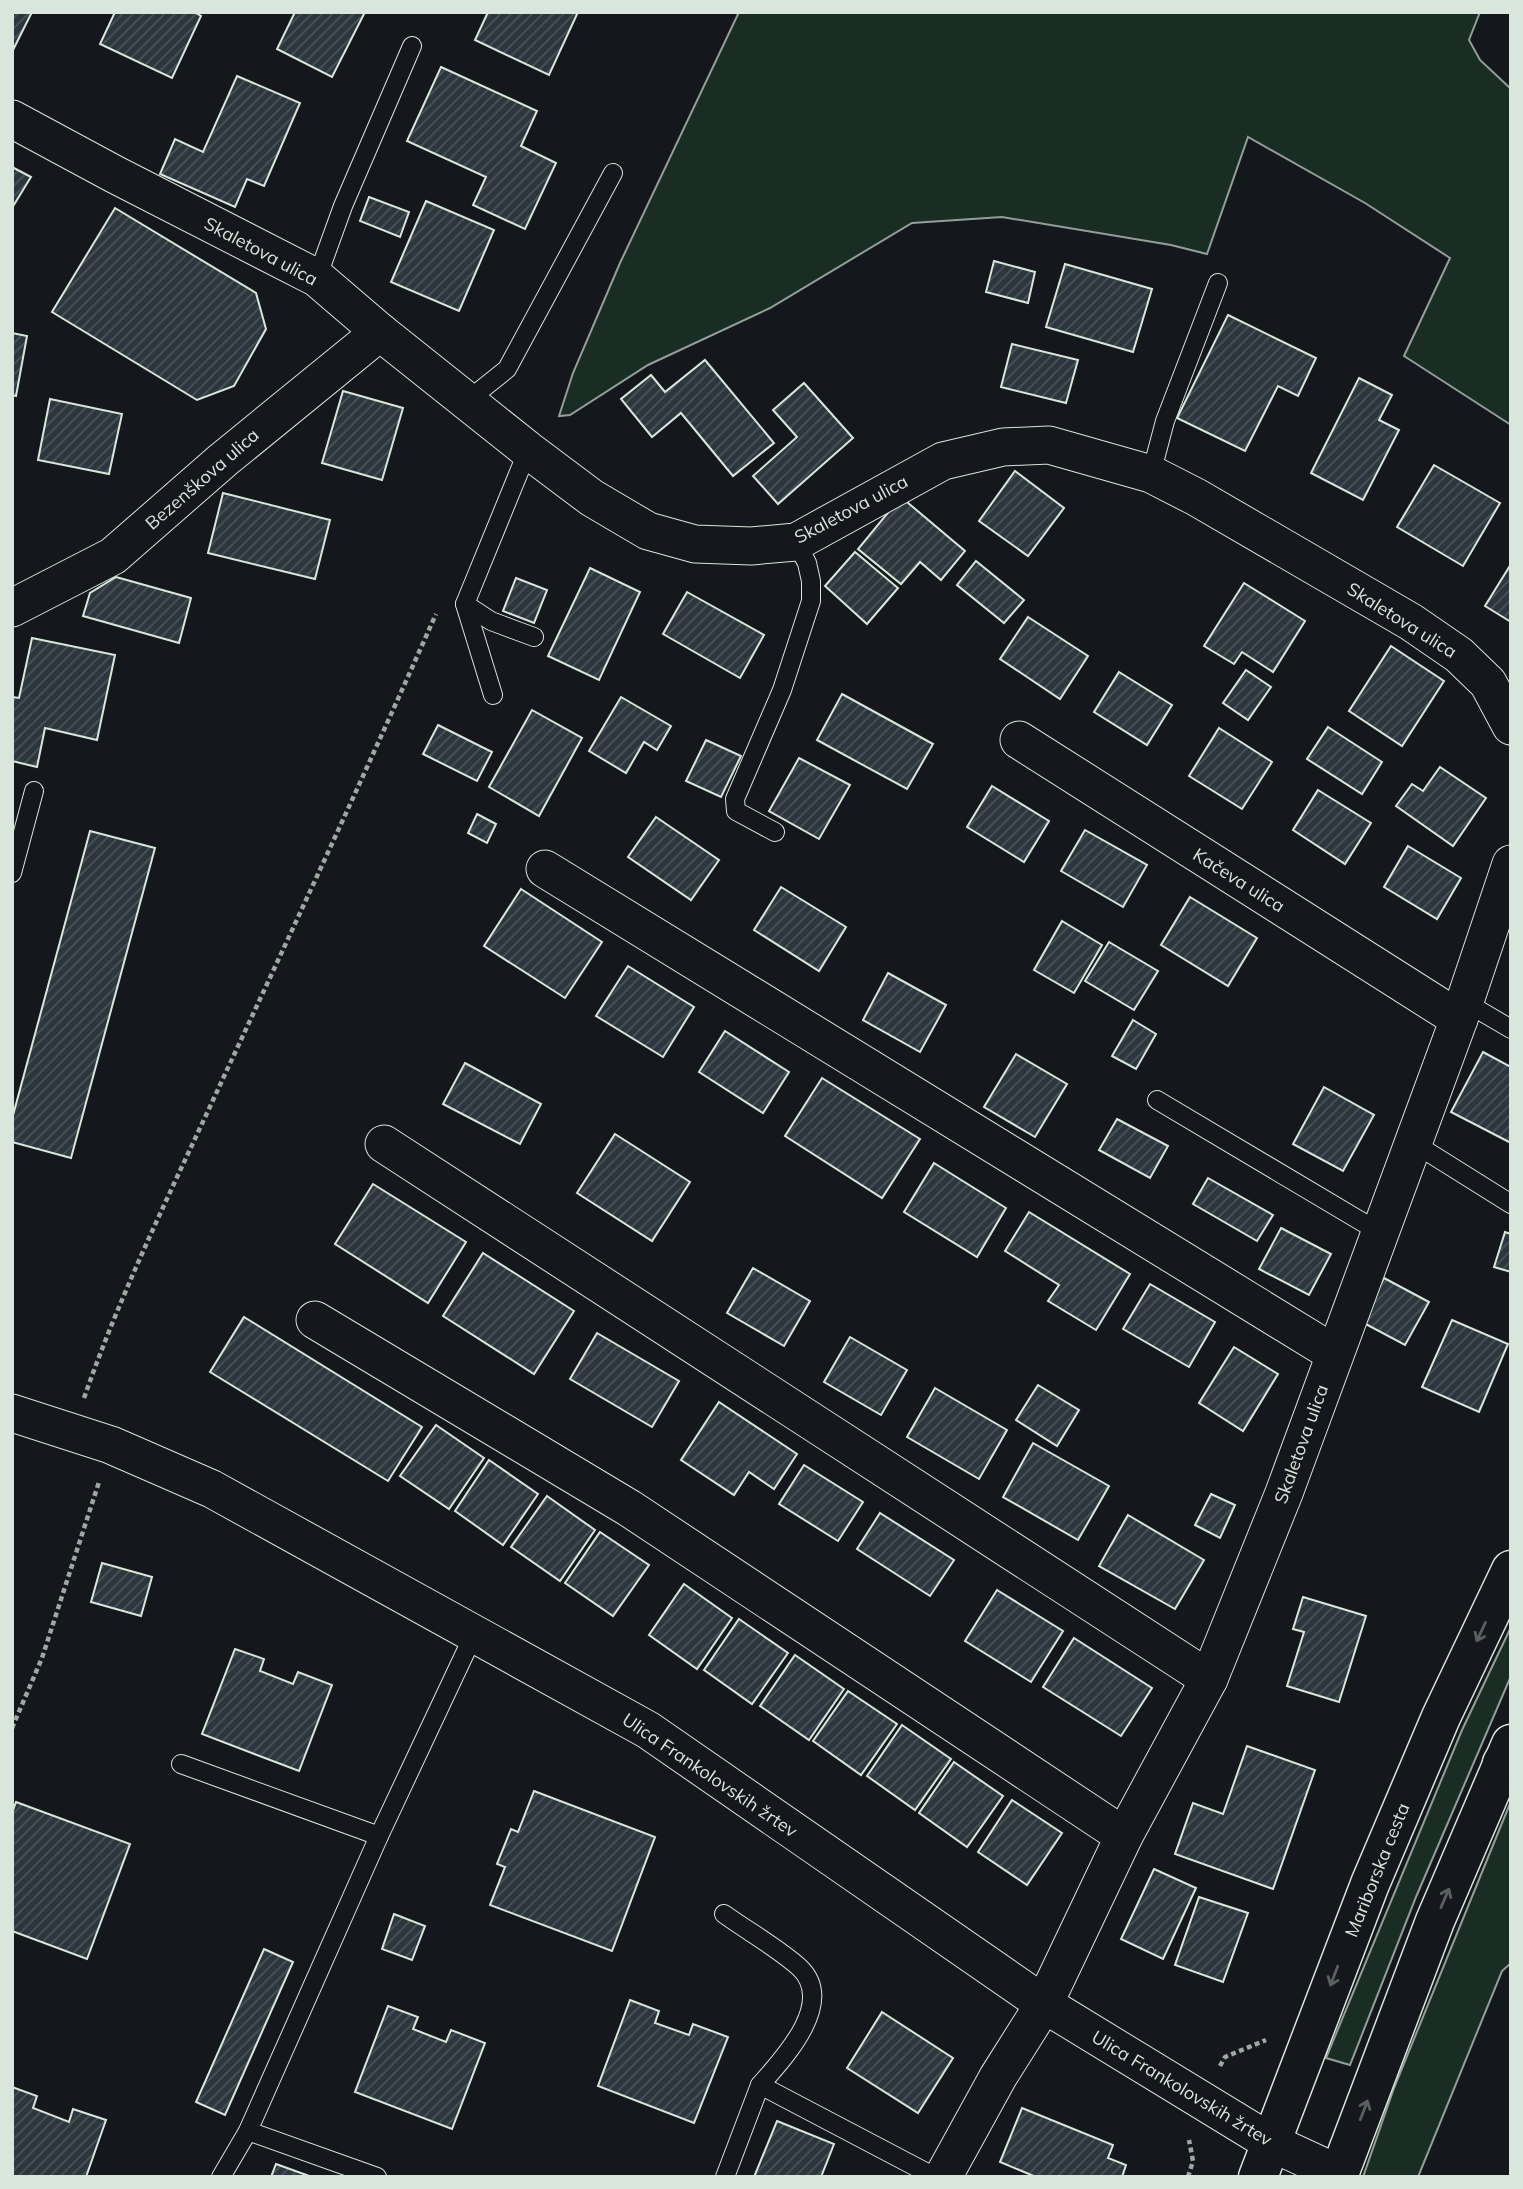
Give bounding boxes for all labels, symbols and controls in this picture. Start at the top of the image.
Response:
street label: Skaletova ulica [200,211,322,291]
street label: Bezenškova ulica [140,423,264,535]
street label: Skaletova ulica [790,469,912,549]
street label: Skaletova ulica [1343,577,1461,663]
street label: Kačeva ulica [1189,843,1289,917]
street label: Skaletova ulica [1269,1381,1333,1507]
one-way arrow [1474,1620,1487,1642]
street label: Ulica Frankolovskih žrtev [618,1708,802,1842]
street label: Mariborska cesta [1340,1800,1414,1940]
one-way arrow [1439,1887,1452,1909]
one-way arrow [1327,1964,1339,1986]
street label: Ulica Frankolovskih žrtev [1088,2025,1277,2151]
one-way arrow [1358,2100,1371,2122]

